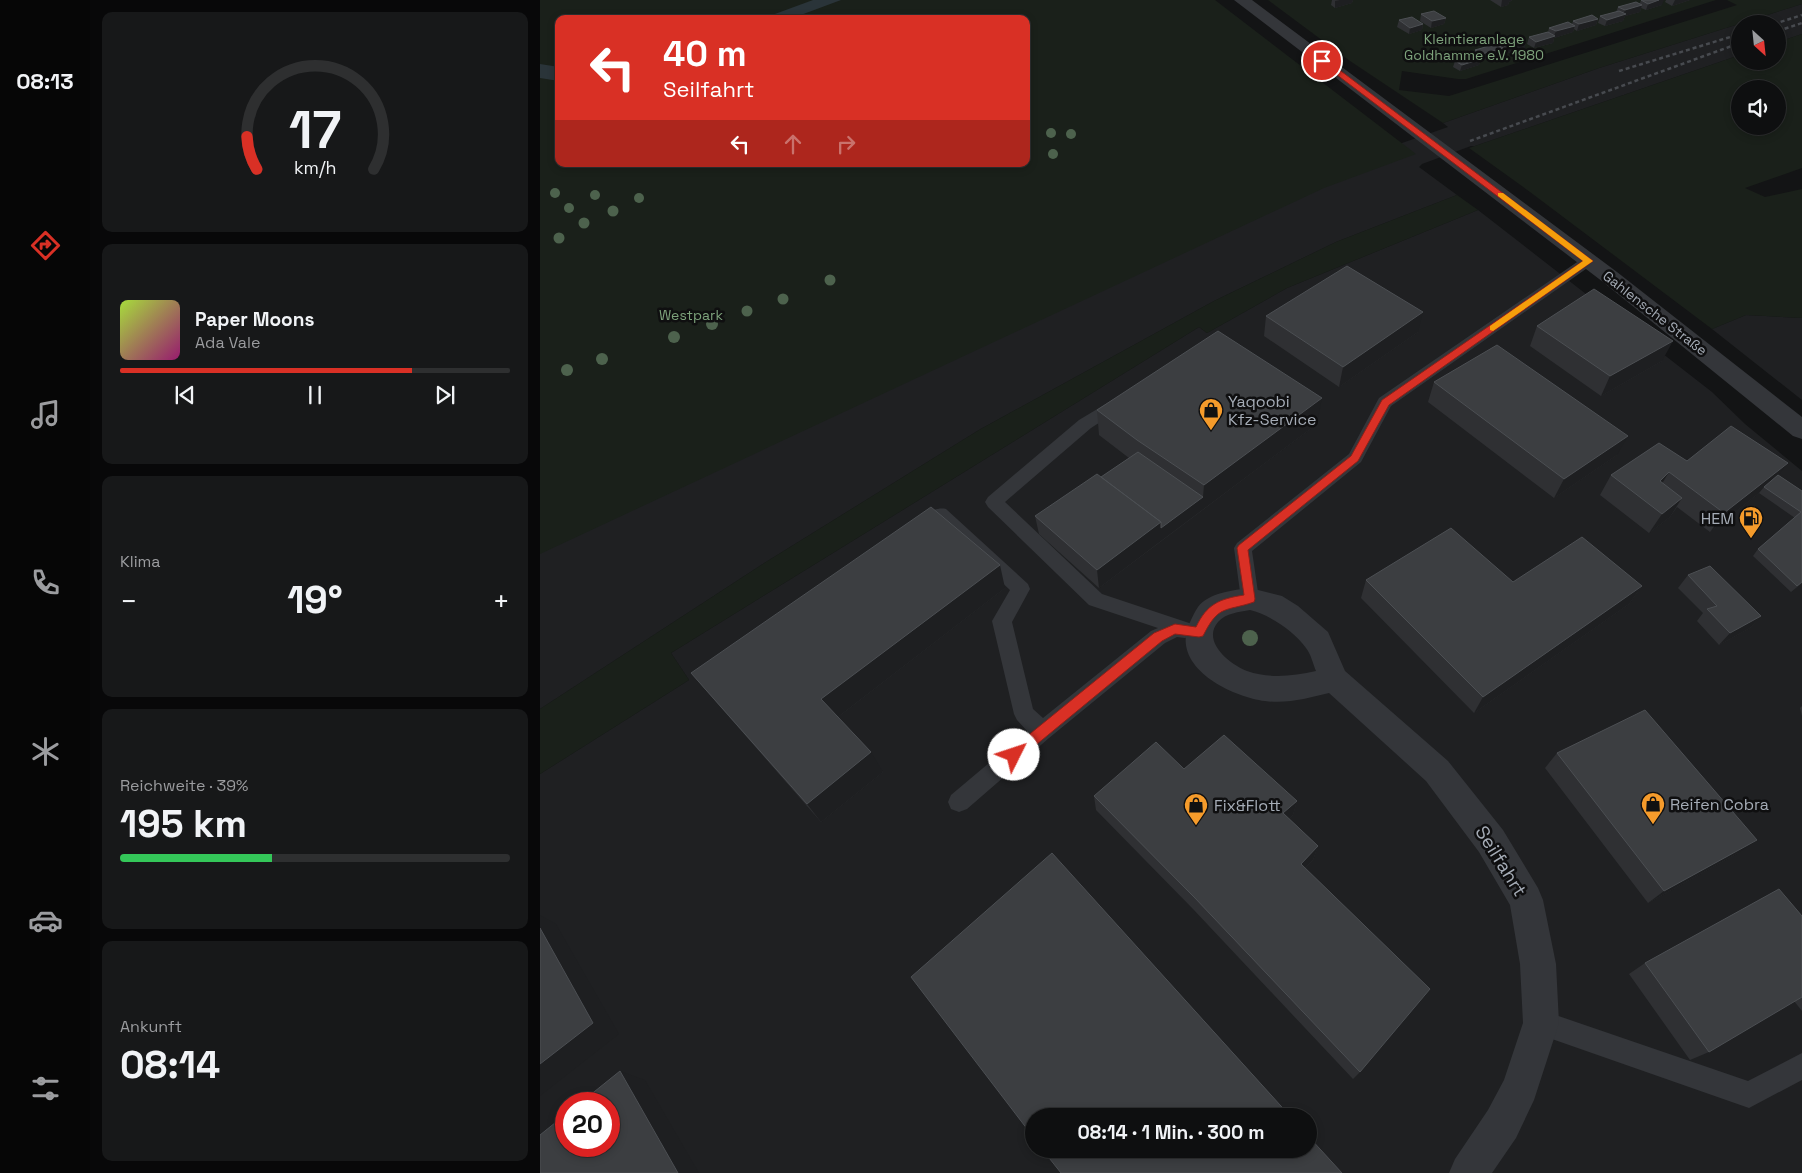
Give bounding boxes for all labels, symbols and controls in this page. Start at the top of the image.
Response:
north arrow [1731,15,1786,70]
map controls [1731,15,1786,135]
park label: Kleintieranlage Goldhamme e.V. 1980 [1404,30,1544,64]
text: 40 m [663,32,747,76]
icon: left [580,35,645,100]
pin [1301,40,1343,82]
icon: arrive [1308,47,1336,75]
text: 08:13 [16,67,74,95]
text: Seilfahrt [663,75,754,103]
button: sound [1731,80,1786,135]
text: 17 [289,97,341,163]
icon: left [726,130,754,158]
icon: ahead [779,130,807,158]
icon: right [832,130,860,158]
text: km/h [294,156,336,179]
icon: directions [28,228,63,263]
street label: Gahlensche Straße [1599,267,1711,359]
park label: Westpark [659,306,723,324]
text: Paper Moons [195,307,314,332]
text: Ada Vale [195,332,260,353]
icon: previous [171,381,199,409]
icon: pause [301,381,329,409]
icon: next [431,381,459,409]
place label: Yaqoobi Kfz-Service [1228,391,1317,430]
icon: music [28,397,63,432]
shop icon: Yaqoobi Kfz-Service [1198,397,1224,431]
fuel station icon: HEM [1738,505,1764,539]
place label: HEM [1701,508,1734,529]
text: Klima [120,551,161,572]
icon: phone [28,565,63,600]
text: 19° [287,576,343,624]
text: − [120,583,137,619]
text: + [493,583,510,619]
position arrow [987,728,1039,780]
icon: climate [28,734,63,769]
text: Reichweite · 39% [120,775,248,796]
shop icon: Reifen Cobra [1640,791,1666,825]
shop icon: Fix&Flott [1183,792,1209,826]
place label: Reifen Cobra [1670,794,1769,815]
place label: Fix&Flott [1214,795,1281,816]
text: 195 km [120,800,247,848]
street label: Seilfahrt [1469,821,1533,901]
icon: car [28,903,63,938]
text: Ankunft [120,1016,182,1037]
text: 08:14 [120,1041,220,1089]
icon: filters [28,1071,63,1106]
speed limit sign: 20 [555,1092,620,1157]
text: 08:14 · 1 Min. · 300 m [1078,1120,1264,1145]

